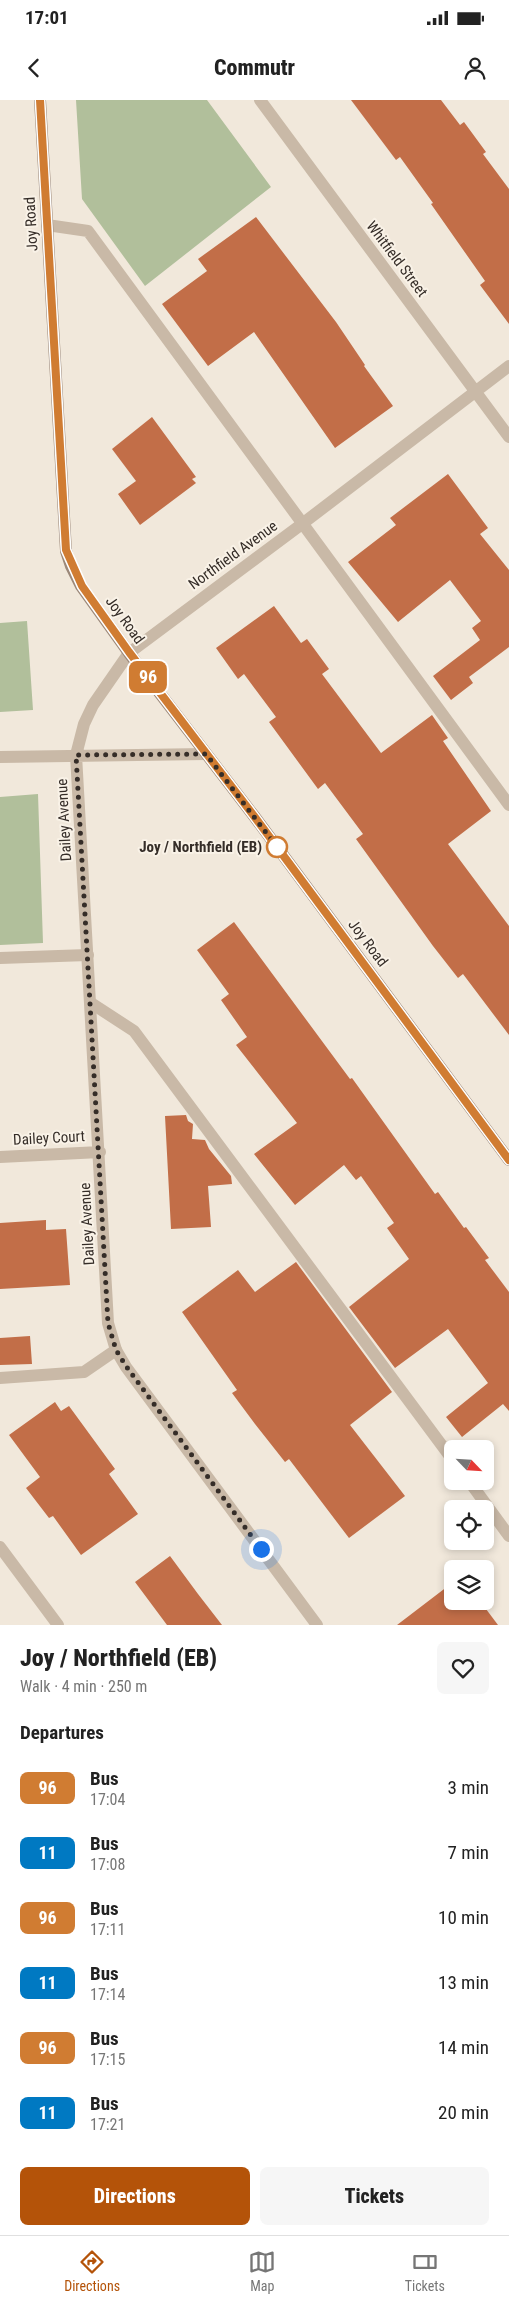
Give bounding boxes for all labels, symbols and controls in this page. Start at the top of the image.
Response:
text: 17:01 [25,6,69,29]
icon: back [20,54,48,82]
icon: person [461,54,489,82]
text: Commutr [214,55,295,80]
street label: Joy Road [21,196,41,252]
street label: Whitfield Street [363,217,431,301]
street label: Northfield Avenue [185,517,281,593]
street label: Joy Road [102,593,148,647]
line badge: 96 [126,661,170,693]
text: 96 [139,666,157,687]
street label: Dailey Avenue [53,778,75,862]
marker: Joy / Northfield (EB) [266,836,288,858]
place label: Joy / Northfield (EB) [139,838,262,856]
street label: Joy Road [344,916,392,970]
street label: Dailey Court [13,1127,85,1149]
street label: Dailey Avenue [76,1182,98,1266]
north arrow [444,1440,494,1490]
map controls [444,1440,494,1610]
button: locate [444,1500,494,1550]
your location [249,1537,274,1562]
button: layers [444,1560,494,1610]
button: heart [437,1642,489,1694]
text: Joy / Northfield (EB) [20,1644,217,1672]
text: Walk · 4 min · 250 m [20,1677,147,1696]
text: Departures [20,1721,104,1744]
text: Bus [90,1767,119,1790]
text: 3 min [447,1776,489,1799]
text: 96 [38,1777,57,1798]
text: 17:04 [90,1790,125,1809]
text: Bus [90,1832,119,1855]
text: 7 min [447,1841,489,1864]
text: 11 [38,1842,57,1863]
text: 17:08 [90,1855,125,1874]
text: Bus [90,1897,119,1920]
text: 10 min [438,1906,489,1929]
text: 96 [38,1907,57,1928]
text: 17:11 [90,1920,125,1939]
text: Bus [90,1962,119,1985]
text: 13 min [438,1971,489,1994]
text: 11 [38,1972,57,1993]
text: 17:14 [90,1985,125,2004]
text: Bus [90,2027,119,2050]
text: 14 min [438,2036,489,2059]
text: 96 [38,2037,57,2058]
text: 17:15 [90,2050,125,2069]
text: Bus [90,2092,119,2115]
text: 20 min [438,2101,489,2124]
text: 11 [38,2102,57,2123]
text: 17:21 [90,2115,125,2134]
button: Directions [20,2167,250,2225]
button: Tickets [260,2167,489,2225]
tab: Directions [64,2248,120,2294]
tab: Map [248,2248,276,2294]
tab: Tickets [405,2248,445,2294]

